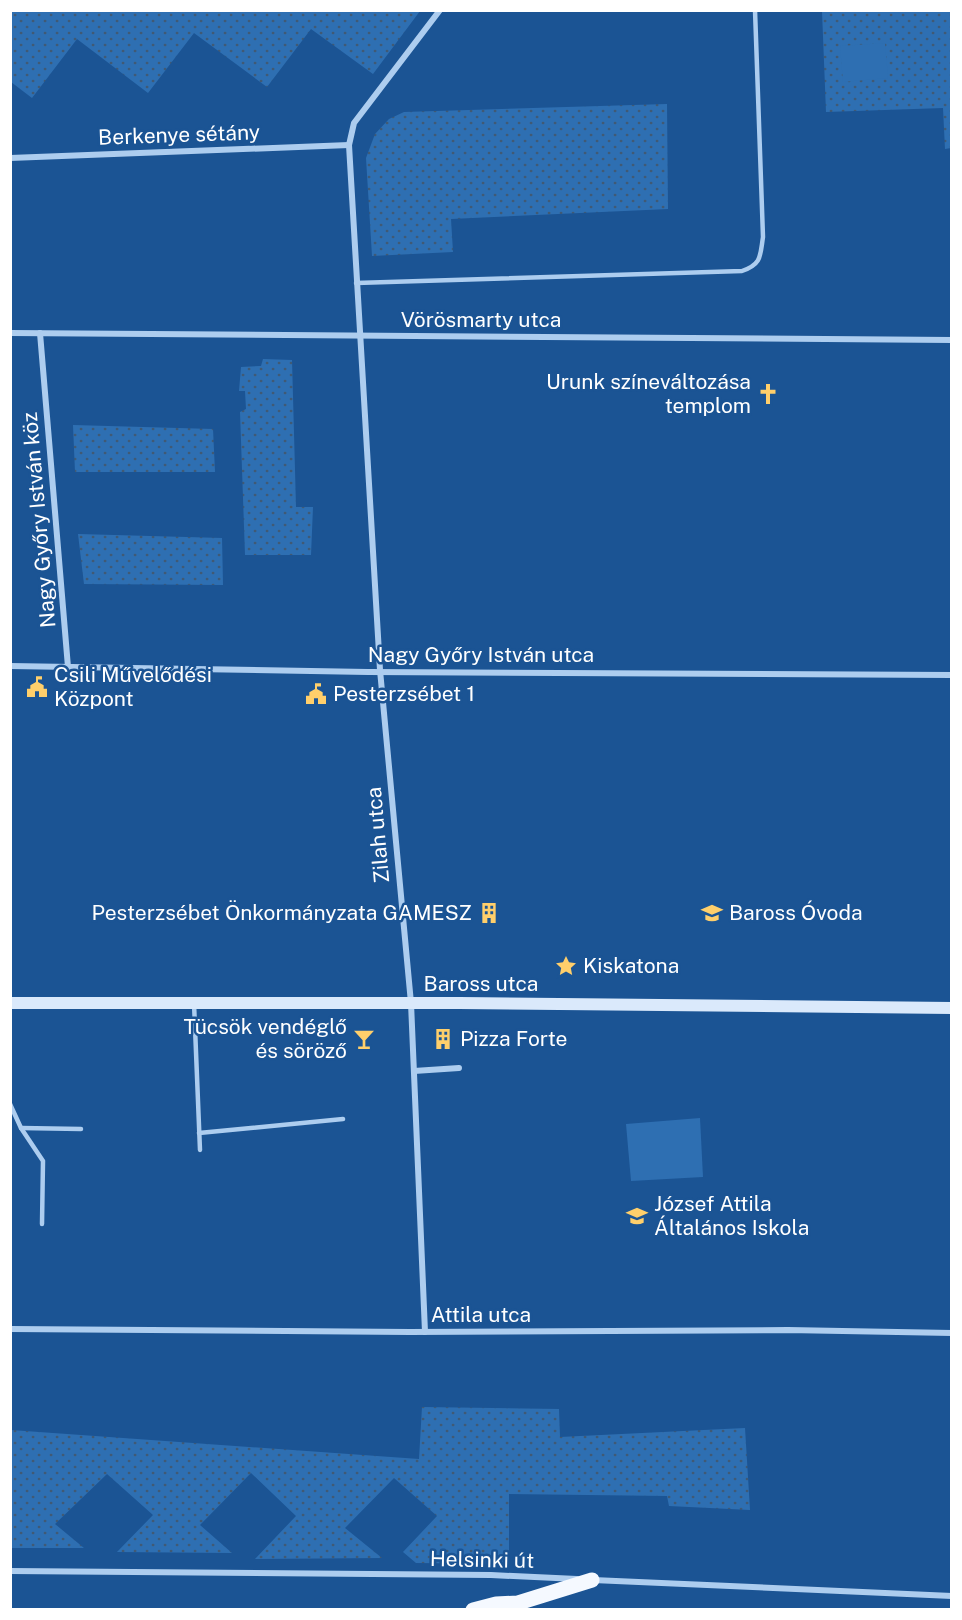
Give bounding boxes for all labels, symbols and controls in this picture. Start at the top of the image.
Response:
street label: Berkenye sétány [98,119,260,150]
street label: Vörösmarty utca [401,307,561,332]
place label: Urunk színeváltozása templom [546,369,751,418]
church icon: Urunk színeváltozása templom [756,382,780,406]
street label: Nagy Győry István köz [17,411,60,629]
street label: Nagy Győry István utca [368,642,594,667]
place label: Csili Művelődési Központ [54,662,212,711]
public building icon: Csili Művelődési Központ [25,675,49,699]
place label: Pesterzsébet 1 [333,681,475,706]
public building icon: Pesterzsébet 1 [304,682,328,706]
street label: Zilah utca [361,786,394,884]
place label: Pesterzsébet Önkormányzata GAMESZ [92,900,472,925]
place label: Baross Óvoda [729,900,863,925]
building icon: Pesterzsébet Önkormányzata GAMESZ [477,901,501,925]
school or university icon: Baross Óvoda [700,901,724,925]
place label: Kiskatona [583,953,679,978]
place icon: Kiskatona [554,954,578,978]
street label: Baross utca [424,971,538,996]
place label: Tücsök vendéglő és söröző [183,1014,347,1063]
place label: Pizza Forte [460,1026,568,1051]
bar icon: Tücsök vendéglő és söröző [352,1027,376,1051]
building icon: Pizza Forte [431,1027,455,1051]
place label: József Attila Általános Iskola [654,1191,809,1240]
school or university icon: József Attila Általános Iskola [625,1204,649,1228]
street label: Attila utca [431,1302,531,1327]
street label: Helsinki út [430,1546,534,1573]

